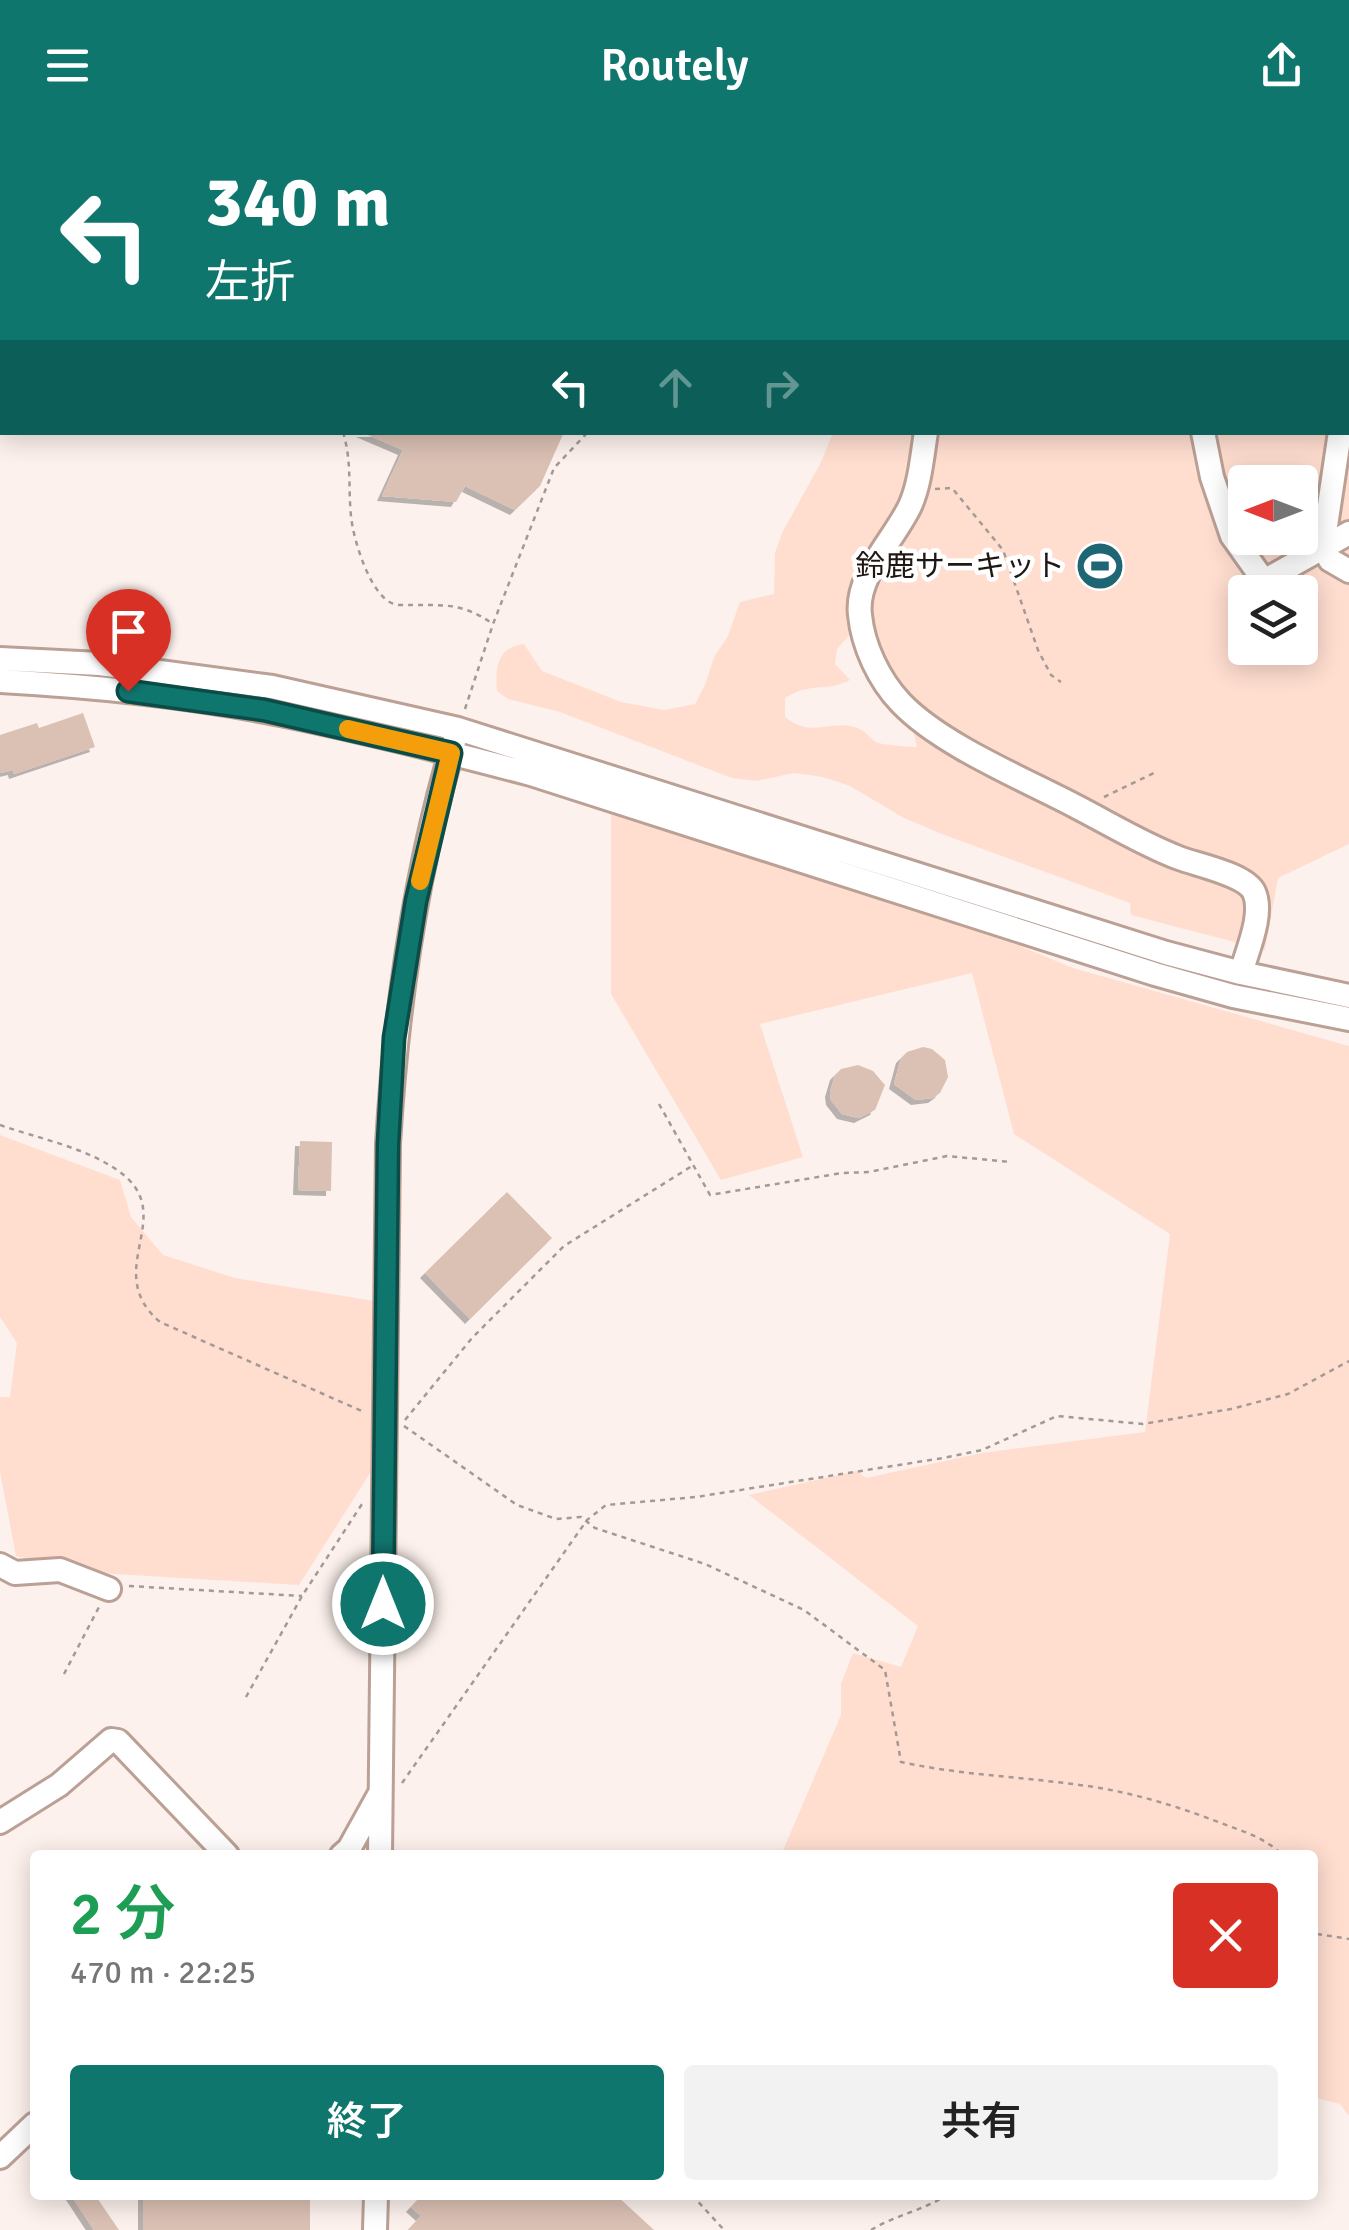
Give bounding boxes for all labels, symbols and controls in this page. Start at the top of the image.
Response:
icon: menu [40,38,95,93]
text: Routely [600,38,749,93]
icon: share [1254,38,1309,93]
text: 340 m [205,159,390,245]
icon: left [40,170,170,300]
text: 左折 [205,255,295,310]
icon: left [543,360,598,415]
icon: ahead [648,360,703,415]
icon: right [753,360,808,415]
north arrow [1228,465,1318,555]
map controls [1228,465,1318,665]
sports icon: 鈴鹿サーキット [1074,540,1126,592]
place label: 鈴鹿サーキット [855,548,1065,585]
button: layers [1228,575,1318,665]
pin [86,589,171,692]
icon: arrive [101,604,156,659]
position arrow [331,1552,435,1656]
text: 2 分 [70,1878,176,1952]
button: close [1173,1883,1278,1988]
text: 470 m · 22:25 [70,1953,256,1992]
button: 終了 [70,2065,664,2180]
button: 共有 [684,2065,1278,2180]

